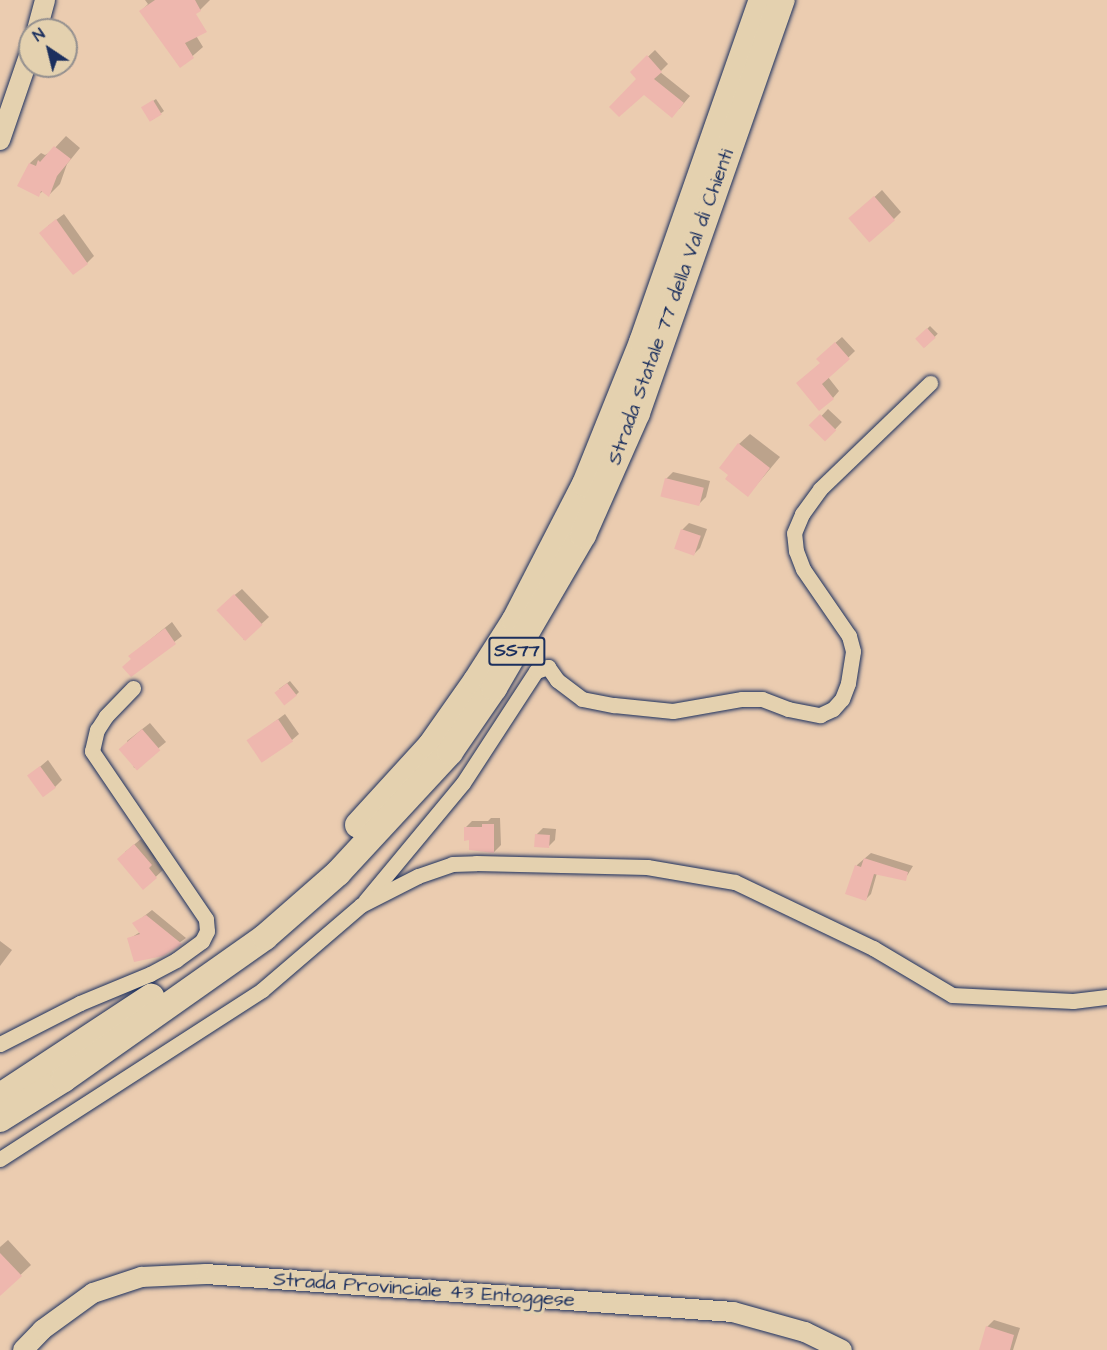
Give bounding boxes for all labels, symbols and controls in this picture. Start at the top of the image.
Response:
north arrow [18,18,78,78]
text: N [28,23,49,47]
street label: Strada Statale 77 della Val di Chienti [603,146,739,468]
road number: SS77 [487,636,547,666]
street label: Strada Provinciale 43 Entoggese [272,1267,576,1313]

